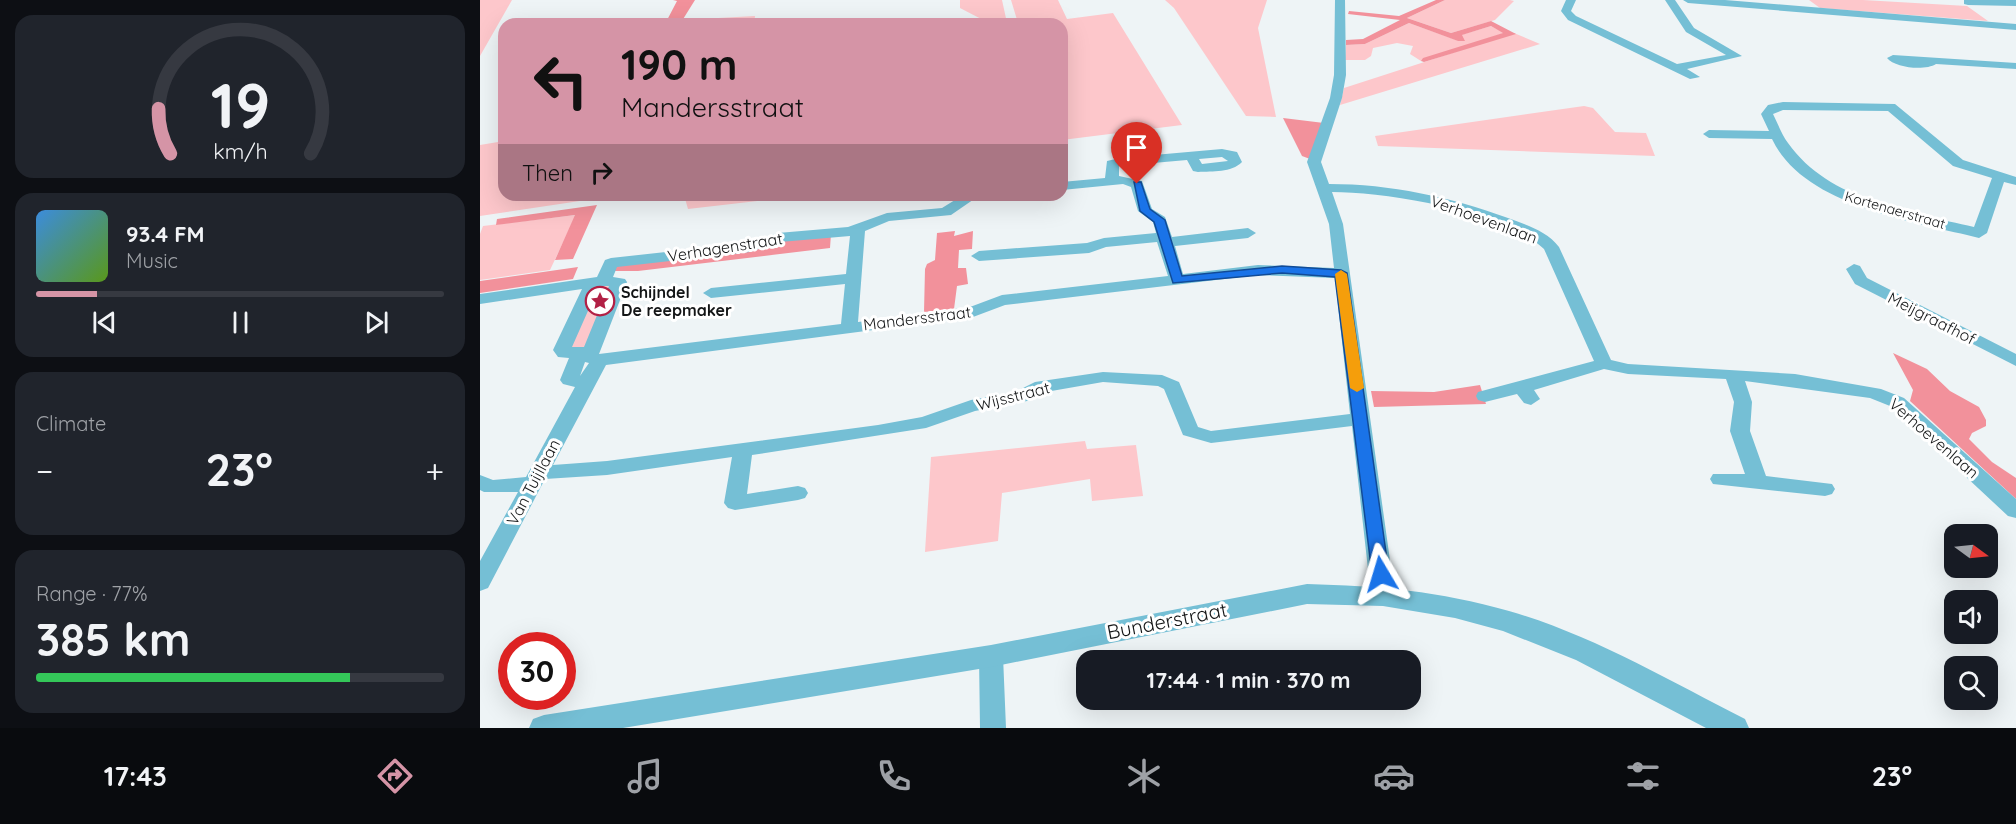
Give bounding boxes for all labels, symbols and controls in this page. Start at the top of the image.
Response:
text: 190 m [621,38,737,91]
icon: left [522,42,600,120]
text: 19 [210,66,270,144]
text: Mandersstraat [621,90,804,124]
pin [1111,122,1162,184]
icon: arrive [1120,131,1153,164]
text: km/h [213,138,267,164]
icon: right [585,156,618,189]
text: Then [522,159,573,187]
street label: Kortenaerstraat [1843,187,1948,233]
street label: Verhoevenlaan [1428,190,1540,248]
text: 93.4 FM [126,220,205,248]
street label: Verhagenstraat [666,228,784,266]
text: Music [126,248,178,273]
place label: Schijndel De reepmaker [621,282,732,320]
place icon: Schijndel De reepmaker [584,285,616,317]
street label: Meijgraafhof [1885,287,1979,349]
street label: Mandersstraat [862,301,972,335]
icon: previous [88,306,121,339]
icon: pause [224,306,257,339]
icon: next [360,306,393,339]
street label: Wijsstraat [974,377,1052,415]
street label: Verhoevenlaan [1885,394,1983,482]
text: Climate [36,411,106,436]
street label: Van Tuijllaan [502,436,564,528]
text: 23° [206,441,273,497]
text: − [36,450,53,491]
text: + [425,450,444,491]
north arrow [1944,524,1998,578]
map controls [1944,524,1998,710]
position arrow [1349,542,1413,606]
text: Range · 77% [36,581,147,606]
button: sound [1944,590,1998,644]
street label: Bunderstraat [1105,597,1229,644]
text: 385 km [36,611,190,667]
speed limit sign: 30 [498,632,576,710]
button: search [1944,656,1998,710]
text: 17:44 · 1 min · 370 m [1146,666,1351,694]
icon: directions [374,755,416,797]
icon: music [624,755,666,797]
icon: phone [873,755,915,797]
icon: climate [1123,755,1165,797]
icon: car [1373,755,1415,797]
icon: filters [1622,755,1664,797]
text: 17:43 [104,759,167,793]
text: 23° [1872,759,1912,793]

